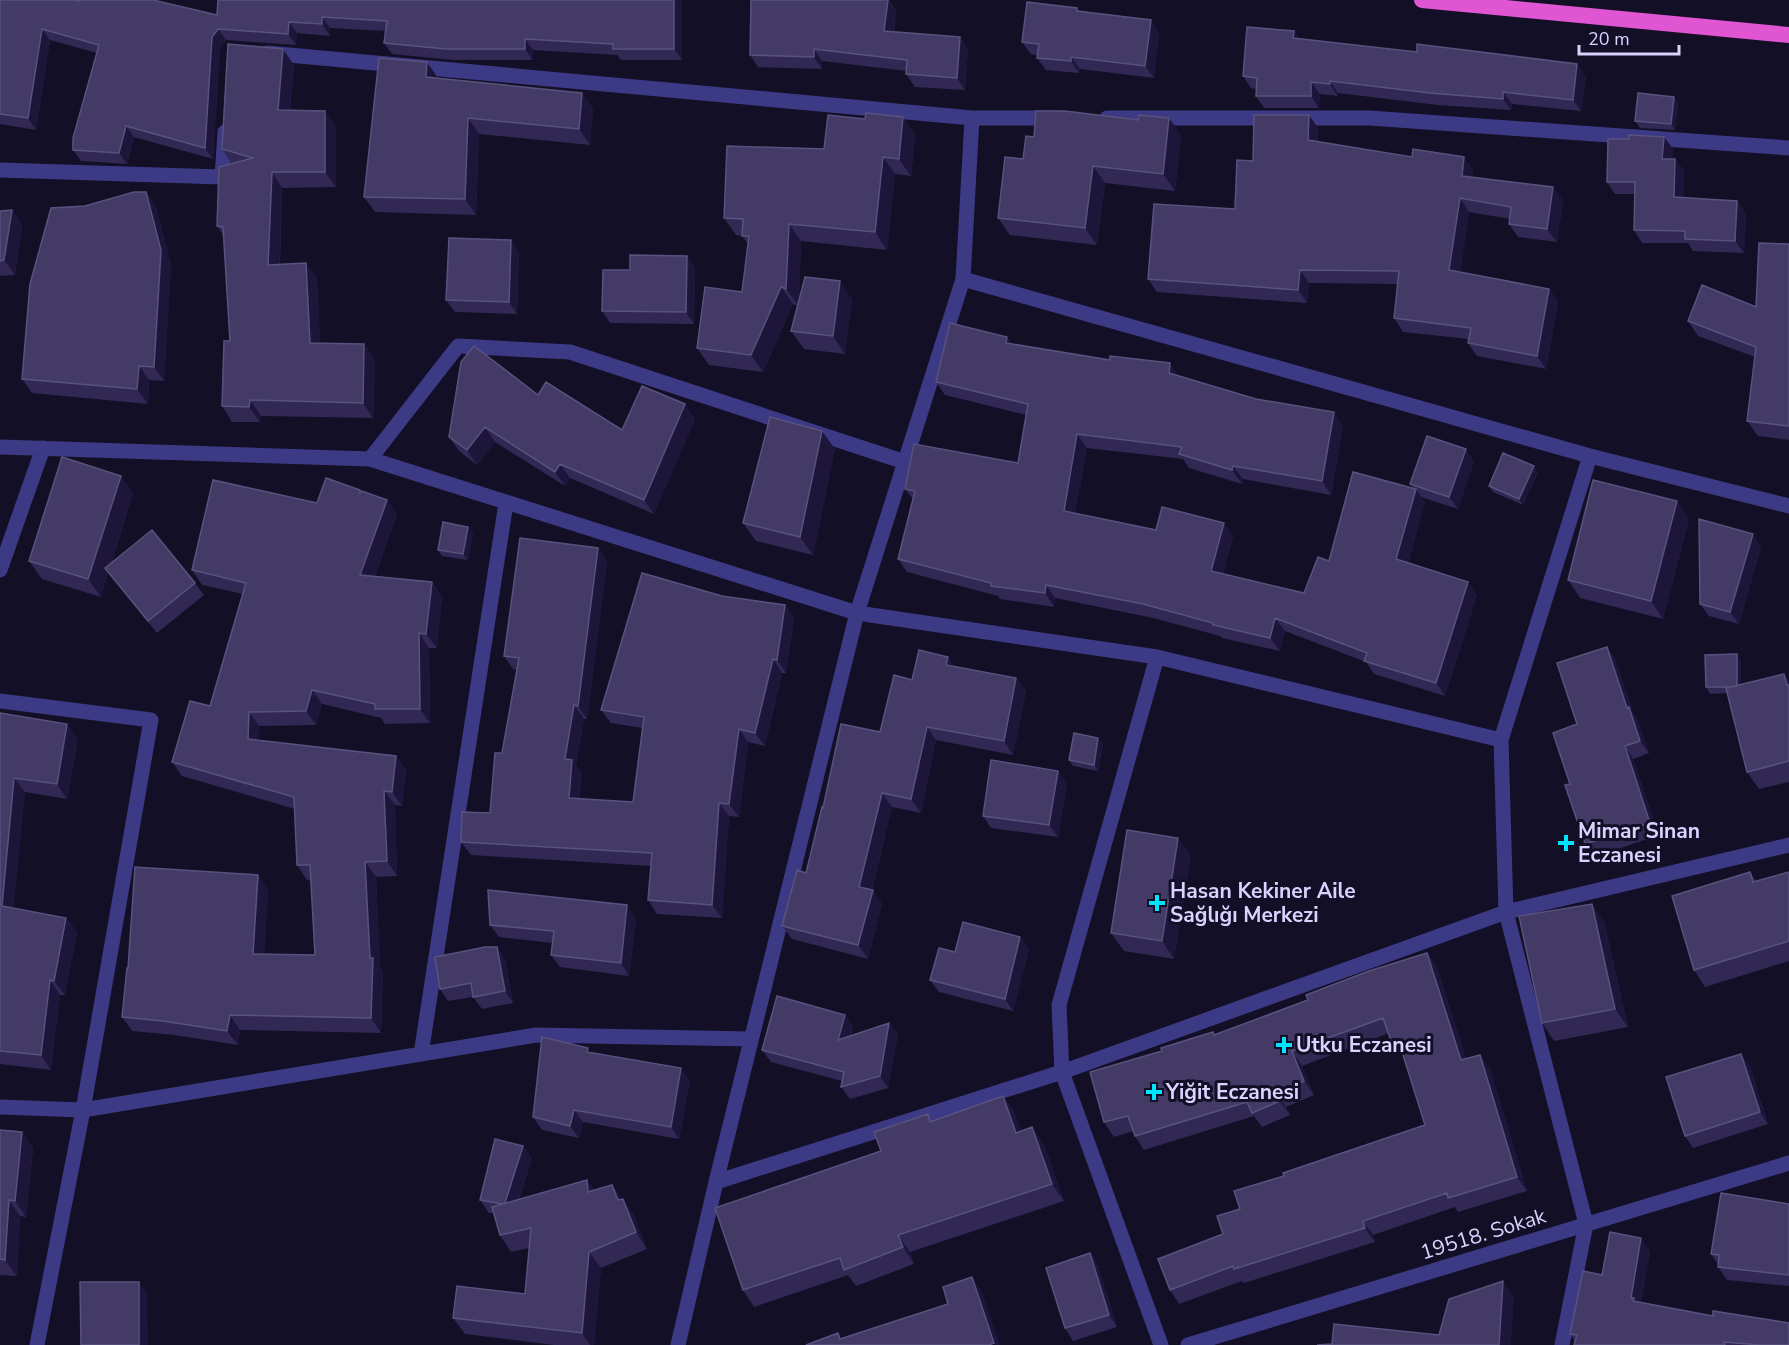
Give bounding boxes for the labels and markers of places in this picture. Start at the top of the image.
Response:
place label: Mimar Sinan Eczanesi [1578,817,1700,869]
marker: Mimar Sinan Eczanesi [1559,836,1573,850]
place label: Hasan Kekiner Aile Sağlığı Merkezi [1170,877,1356,929]
marker: Hasan Kekiner Aile Sağlığı Merkezi [1148,894,1166,912]
place label: Utku Eczanesi [1296,1031,1432,1059]
marker: Utku Eczanesi [1277,1038,1291,1052]
place label: Yiğit Eczanesi [1165,1078,1299,1106]
marker: Yiğit Eczanesi [1147,1085,1161,1099]

